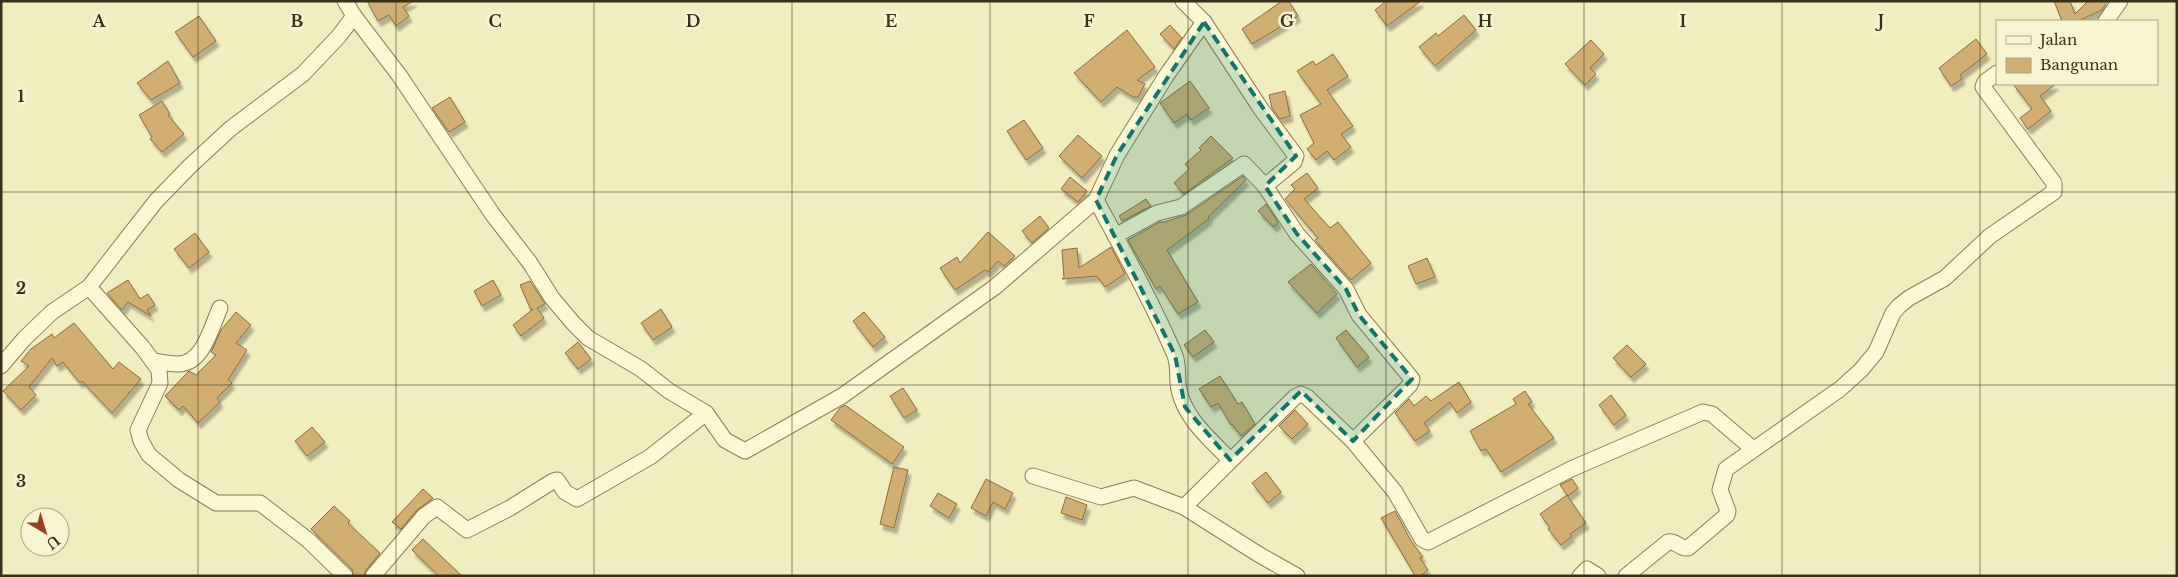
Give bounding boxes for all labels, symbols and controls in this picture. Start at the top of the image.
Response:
text: A [92,11,107,31]
text: B [291,11,304,31]
text: C [488,11,502,31]
text: D [686,11,700,31]
text: E [885,11,897,31]
text: F [1083,11,1095,31]
text: G [1280,11,1294,31]
text: H [1477,11,1493,31]
text: I [1680,11,1687,31]
text: J [1875,11,1884,31]
legend [1996,20,2158,85]
text: Jalan [2038,30,2077,49]
text: Bangunan [2040,55,2118,74]
text: 1 [18,86,25,106]
text: 2 [16,278,26,298]
text: 3 [16,471,26,491]
north arrow [20,507,70,557]
text: U [42,531,63,554]

